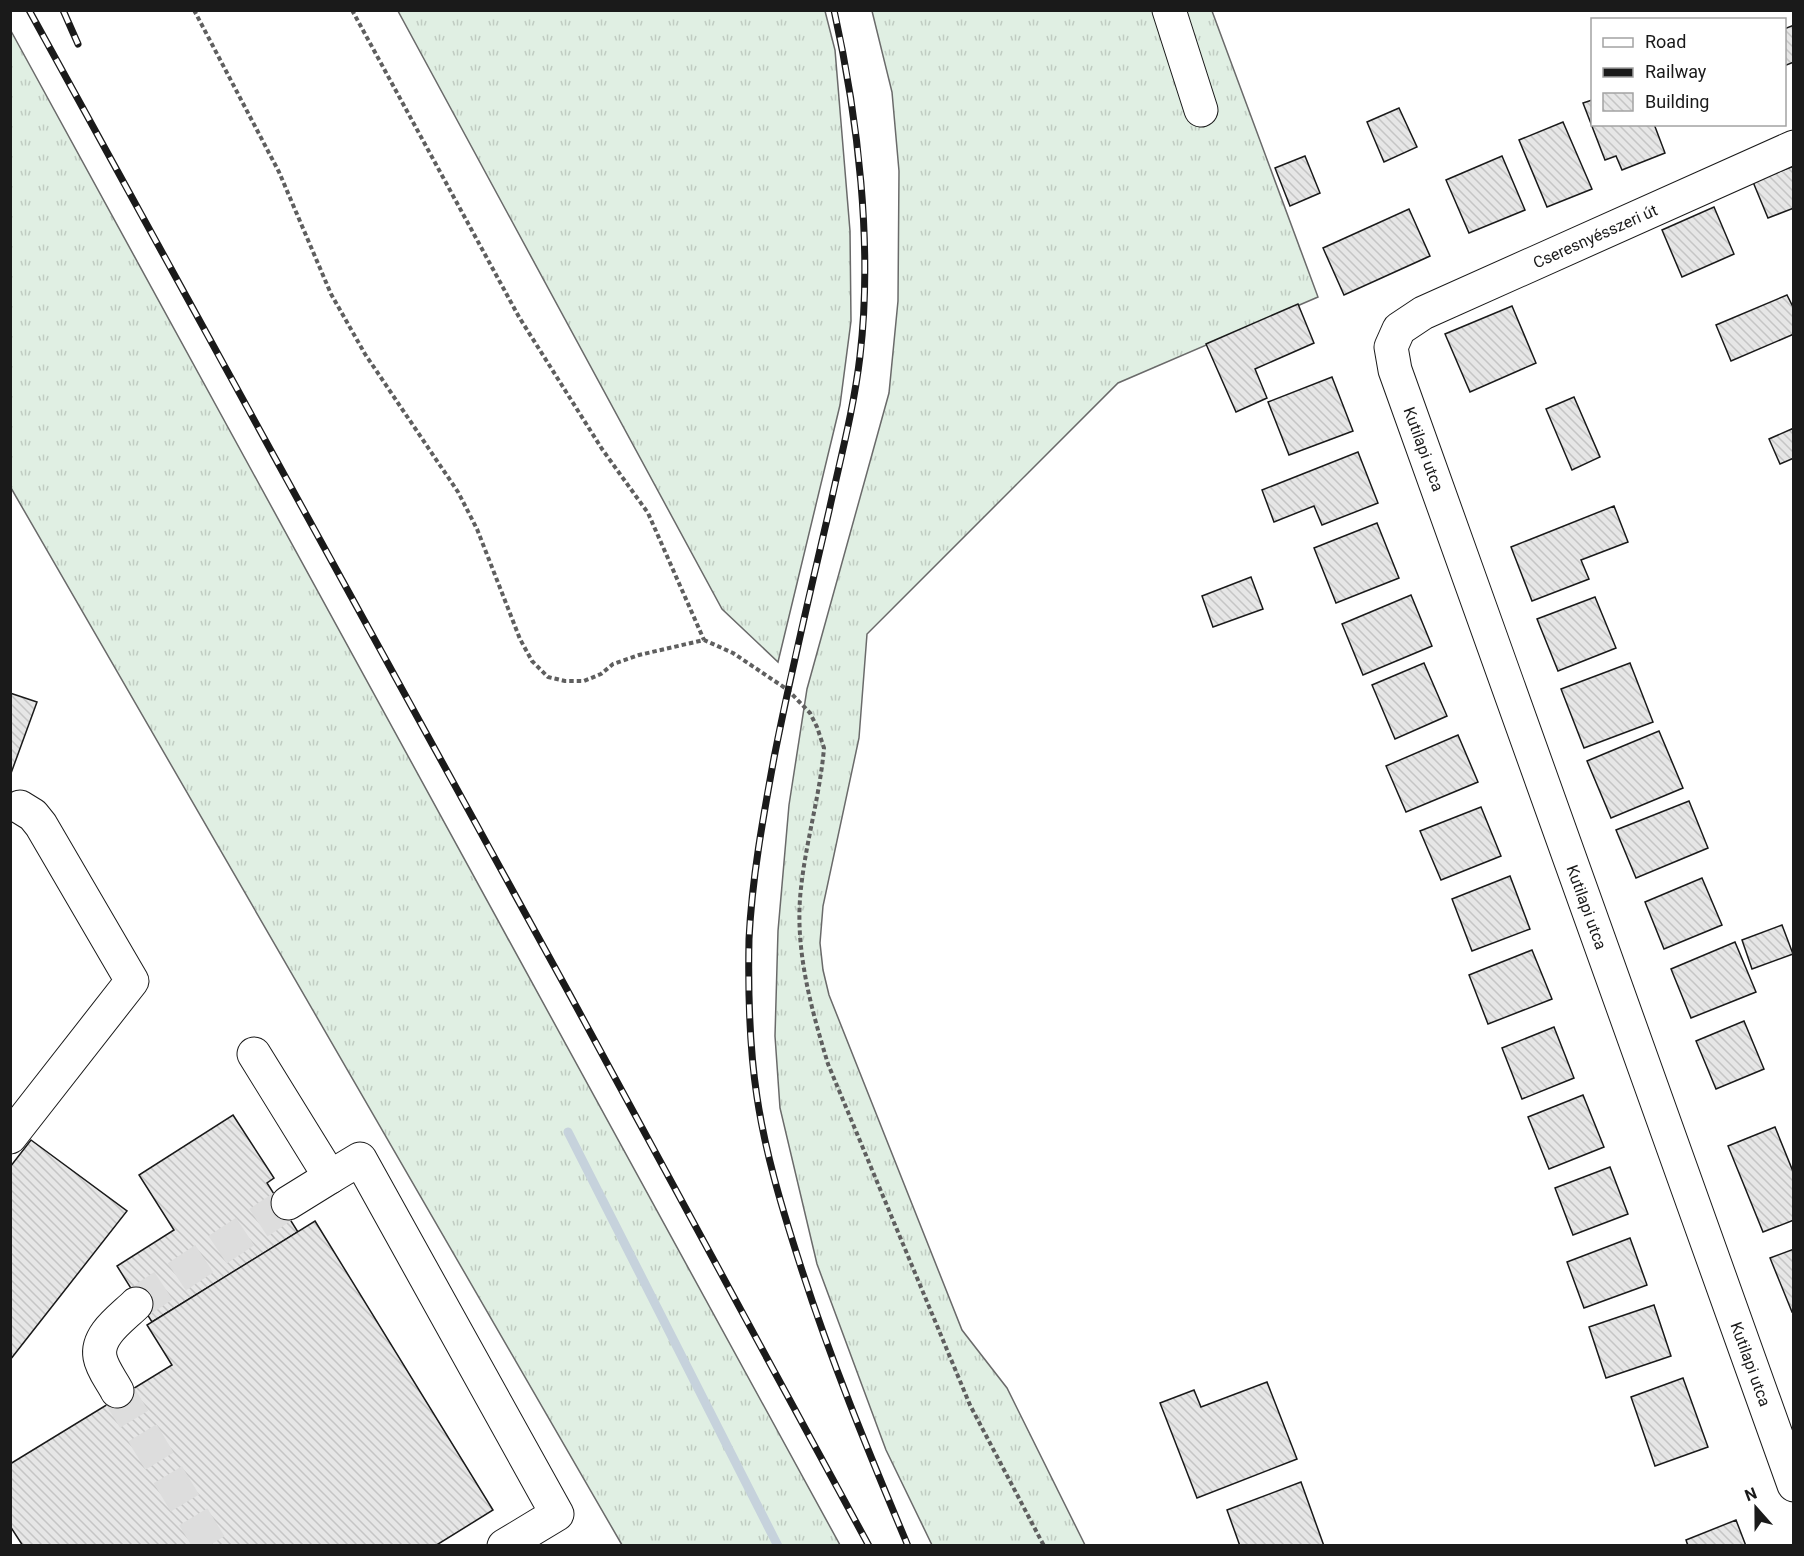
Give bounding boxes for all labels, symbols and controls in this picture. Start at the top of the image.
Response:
legend [1591,18,1786,126]
text: Road [1645,31,1686,52]
text: Railway [1645,61,1707,82]
text: Building [1645,91,1709,112]
street label: Cseresnyésszeri út [1530,201,1660,272]
street label: Kutilapi utca [1399,404,1448,494]
street label: Kutilapi utca [1562,862,1611,952]
street label: Kutilapi utca [1726,1319,1775,1409]
north arrow [1726,1478,1786,1538]
text: N [1742,1484,1759,1505]

